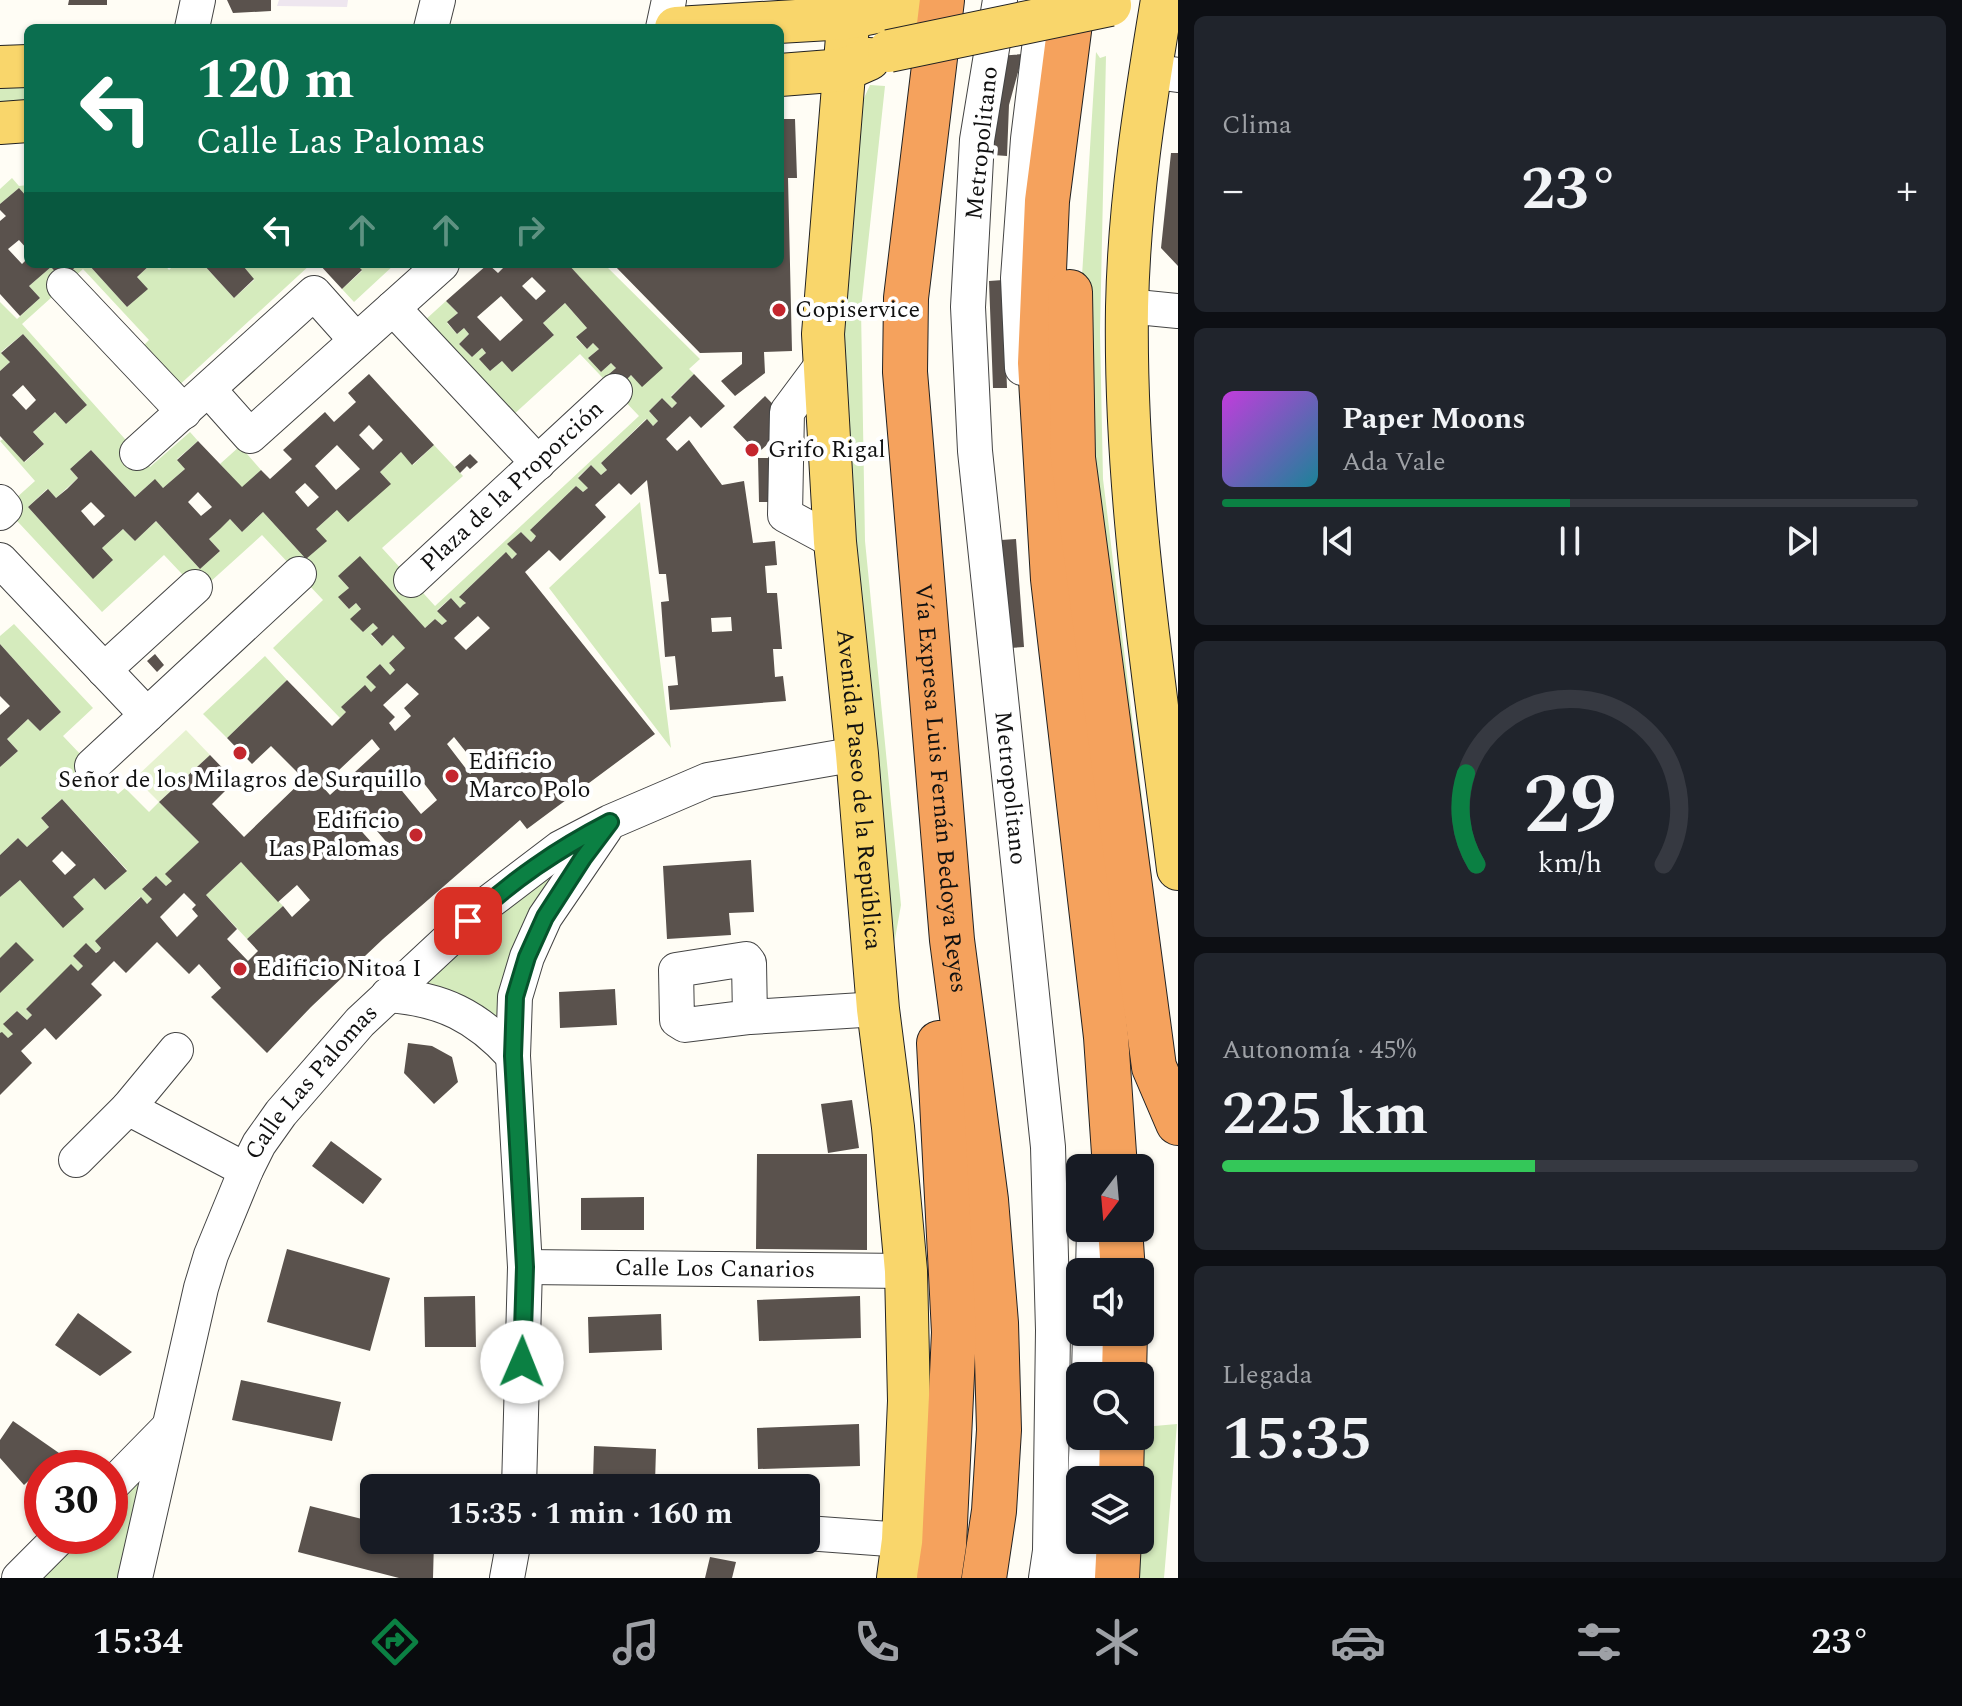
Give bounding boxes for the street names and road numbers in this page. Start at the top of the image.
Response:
street label: Metropolitano [956,64,1008,222]
street label: Plaza de la Proporción [412,392,612,581]
street label: Vía Expresa Luis Fernán Bedoya Reyes [905,582,977,995]
street label: Avenida Paseo de la República [826,627,891,952]
street label: Metropolitano [984,709,1036,867]
street label: Calle Las Palomas [236,996,386,1166]
street label: Calle Los Canarios [615,1250,815,1288]

